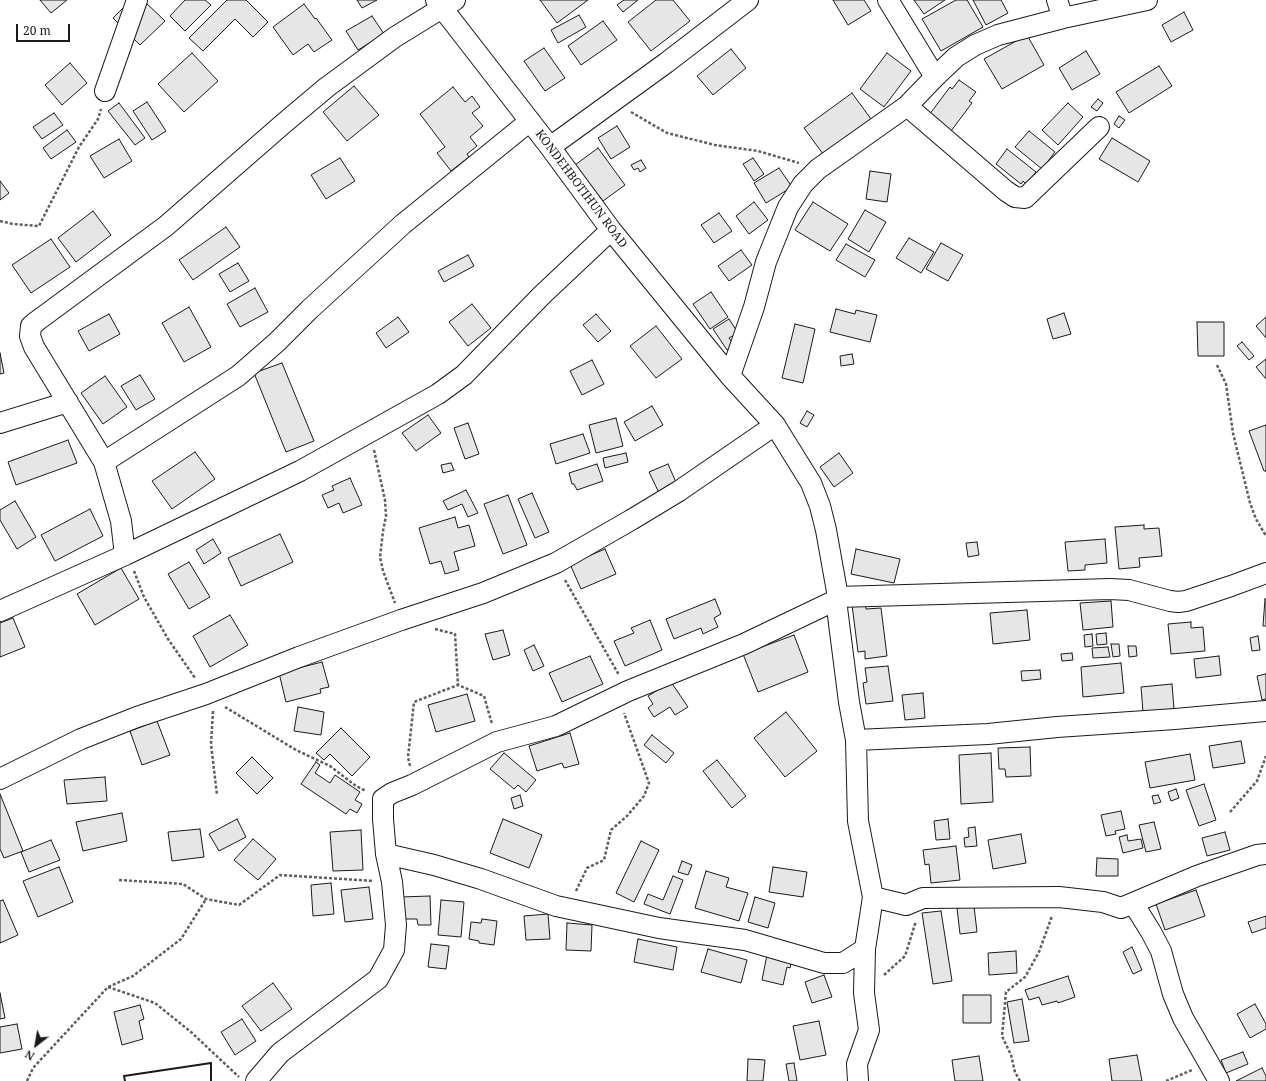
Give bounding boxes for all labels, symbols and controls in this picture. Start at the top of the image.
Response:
scale bar [18,16,72,42]
text: 20 m [23,22,51,39]
street label: KONDEHBOTIHUN ROAD [532,127,630,251]
north arrow [16,1025,56,1065]
text: N [22,1047,37,1064]

